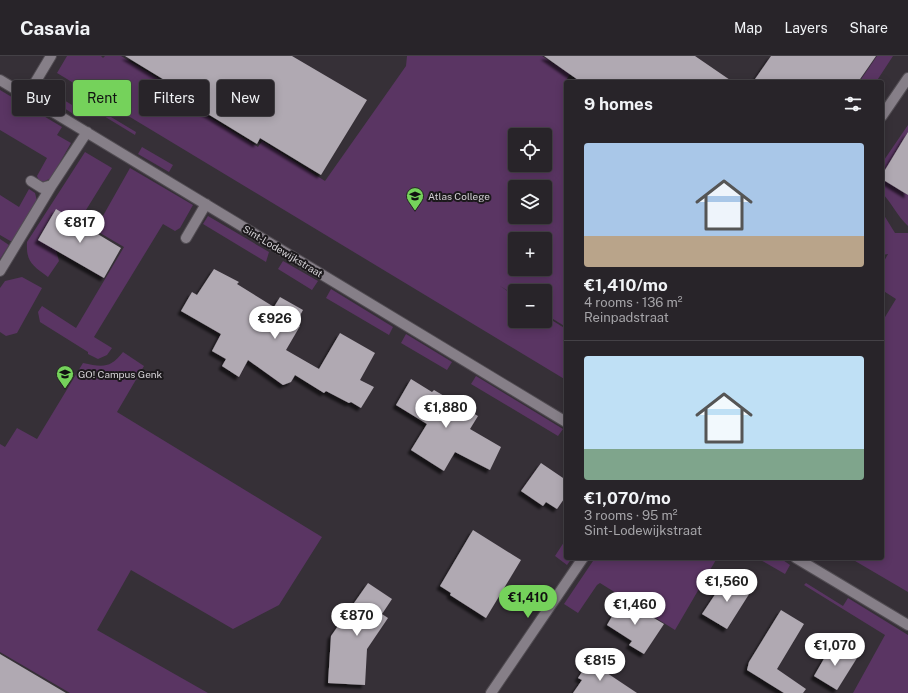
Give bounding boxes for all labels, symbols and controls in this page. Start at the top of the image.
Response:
text: Casavia [20,17,90,39]
text: Map [734,20,762,36]
text: Layers [784,20,828,36]
text: Share [850,20,888,36]
chip: Buy [12,80,65,116]
chip: Rent [73,80,131,116]
chip: Filters [139,80,209,116]
chip: New [217,80,274,116]
icon: filters [842,93,864,115]
text: 9 homes [584,94,653,114]
map controls [508,128,552,328]
button: locate [508,128,552,172]
icon: home [688,169,760,241]
button: layers [508,180,552,224]
school or university icon: Atlas College [405,186,425,211]
place label: Atlas College [428,190,490,202]
pin: €817 [56,210,104,244]
text: €817 [65,215,95,230]
street label: Sint-Lodewijkstraat [241,222,325,280]
button: + [508,232,552,276]
text: €1,410/mo [584,275,668,295]
button: − [508,284,552,328]
text: 4 rooms · 136 m² [584,295,683,310]
pin: €926 [251,306,299,340]
text: Reinpadstraat [584,310,669,325]
text: €926 [258,311,292,326]
school or university icon: GO! Campus Genk [55,364,75,389]
place label: GO! Campus Genk [78,368,163,380]
icon: home [688,382,760,454]
pin: €1,880 [413,395,479,429]
text: €1,880 [424,400,468,415]
text: €1,070/mo [584,488,671,508]
text: 3 rooms · 95 m² [584,508,678,523]
text: Sint-Lodewijkstraat [584,523,702,538]
pin: €1,560 [694,569,760,603]
text: €1,560 [705,574,749,589]
pin: €1,410 [495,585,561,619]
text: €1,410 [508,590,548,605]
pin: €1,460 [602,592,668,626]
text: €1,460 [613,597,657,612]
pin: €870 [333,603,381,637]
text: €870 [340,608,374,623]
pin: €1,070 [802,633,868,667]
text: €1,070 [814,638,856,653]
pin: €815 [576,648,624,682]
text: €815 [584,653,616,668]

